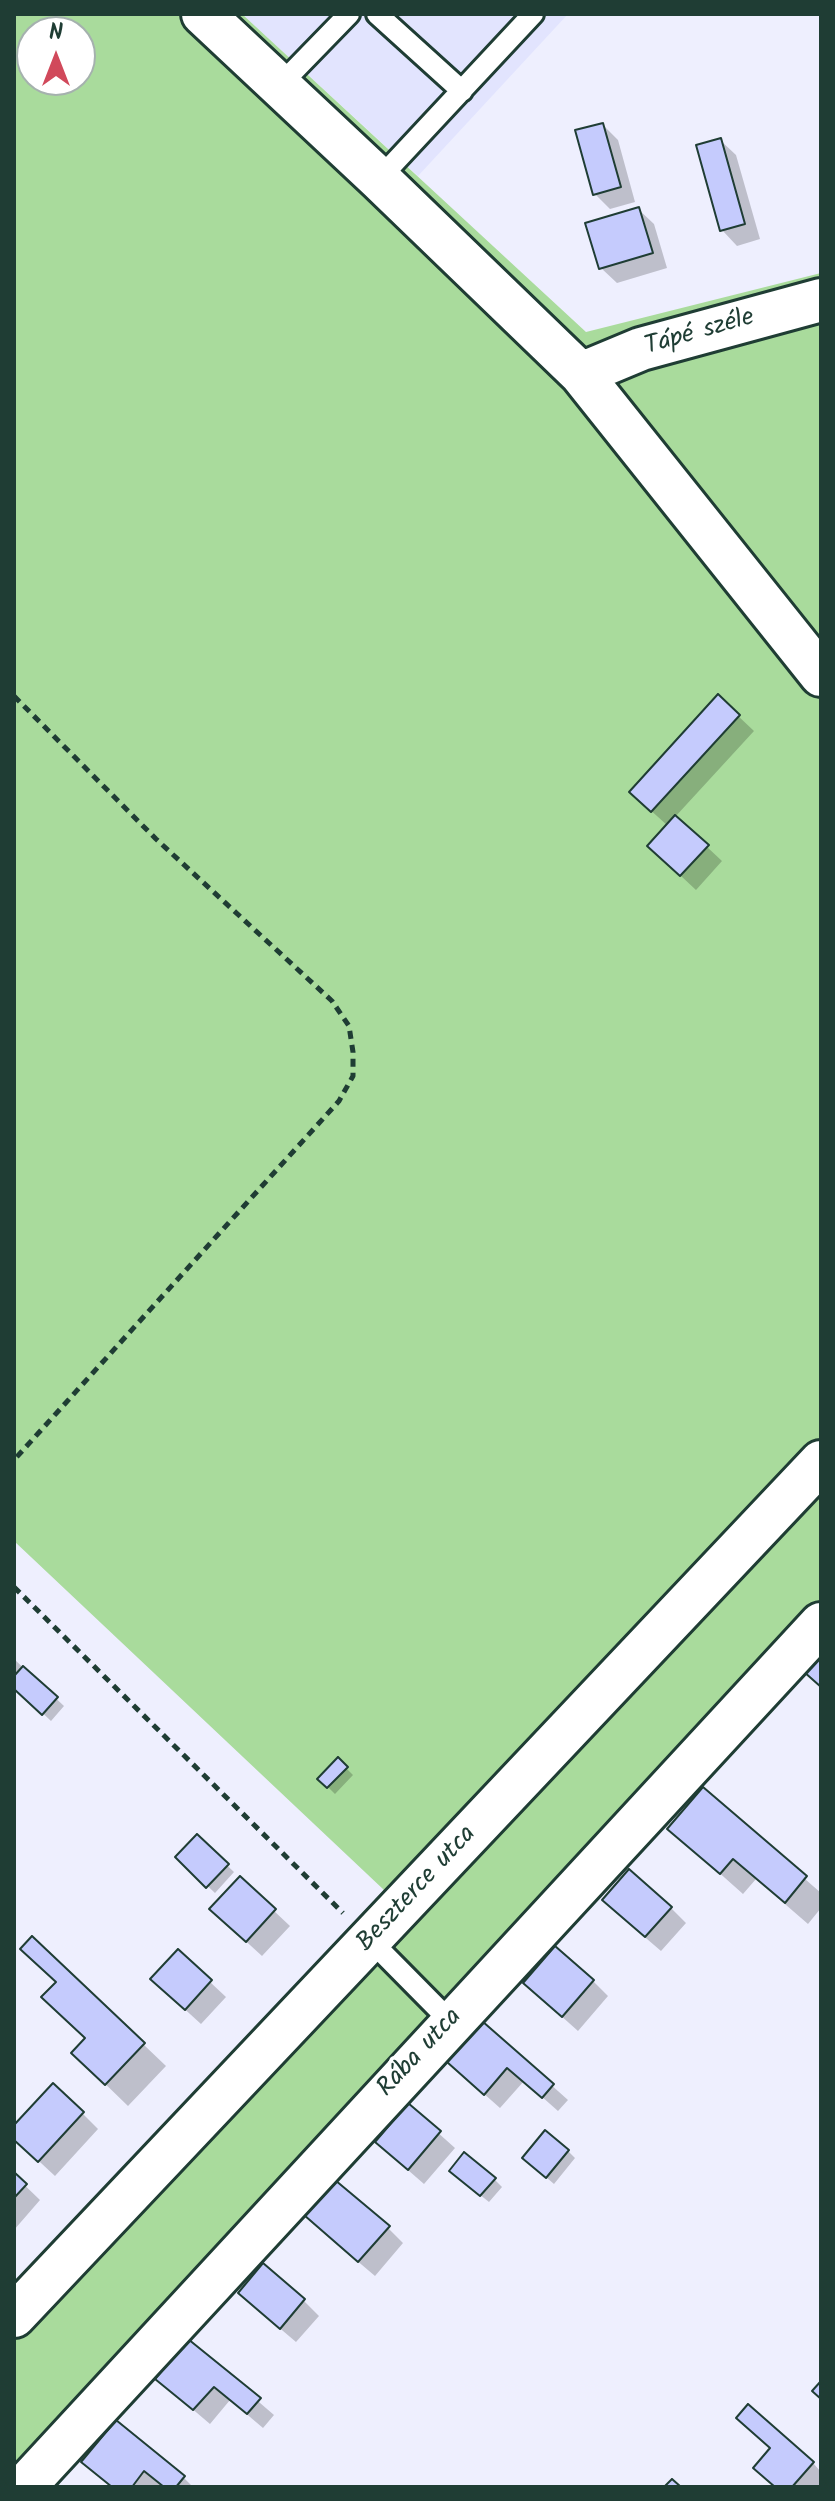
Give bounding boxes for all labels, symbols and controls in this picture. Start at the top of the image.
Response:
north arrow [16,16,96,96]
text: N [49,16,63,51]
street label: Tápé széle [642,304,758,364]
street label: Beszterce utca [352,1820,484,1960]
street label: Rába utca [372,2003,470,2105]

